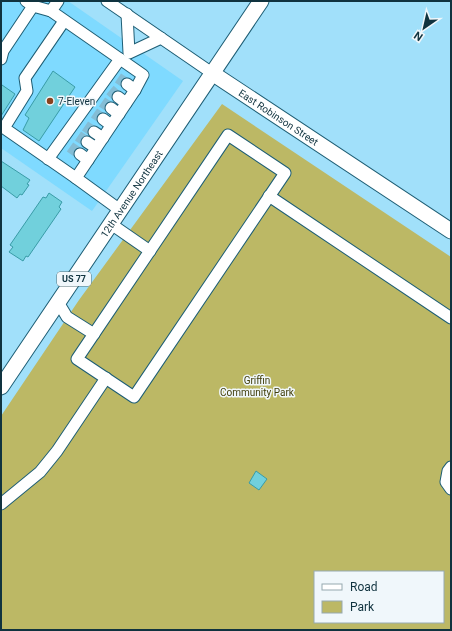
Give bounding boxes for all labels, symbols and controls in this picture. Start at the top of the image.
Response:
north arrow [404,8,444,48]
text: N [412,28,426,43]
street label: East Robinson Street [237,87,320,147]
marker: 7-Eleven [45,96,55,106]
place label: 7-Eleven [58,96,95,107]
street label: 12th Avenue Northeast [98,148,164,239]
road number: US 77 [57,272,91,286]
park label: Griffin Community Park [220,375,295,398]
legend [314,571,444,623]
text: Road [350,580,378,594]
text: Park [350,600,375,614]

